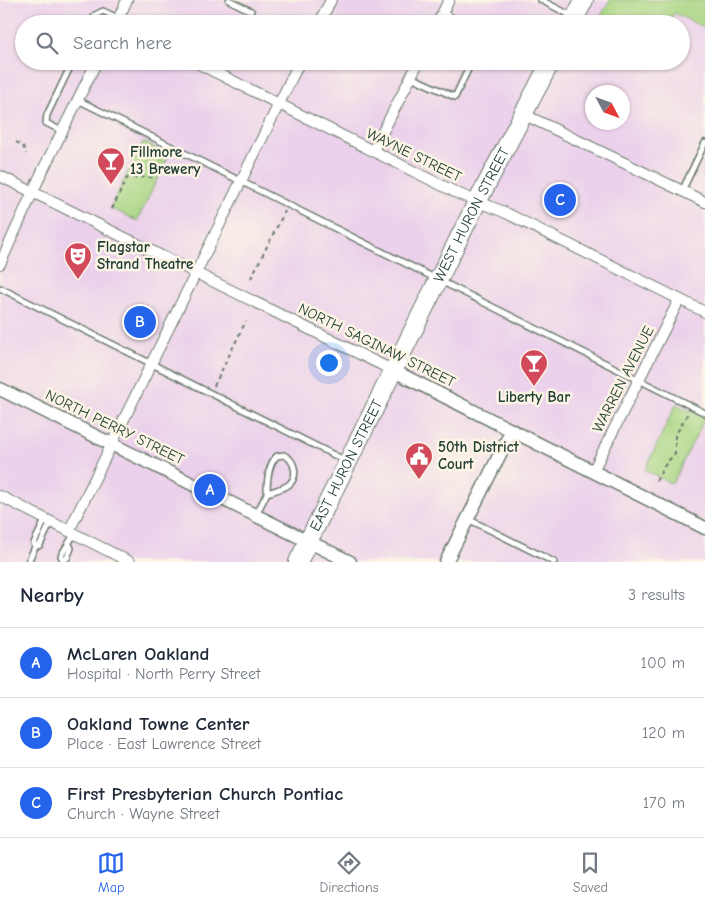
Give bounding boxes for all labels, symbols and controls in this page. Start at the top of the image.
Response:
search box [15,15,690,70]
icon: search [33,29,61,57]
text: Search here [73,32,172,54]
north arrow [585,85,630,130]
street label: WAYNE STREET [363,124,465,186]
place label: Fillmore 13 Brewery [130,143,200,178]
street label: WEST HURON STREET [430,144,513,285]
bar icon: Fillmore 13 Brewery [96,146,126,185]
pin: C [544,181,576,219]
place label: Flagstar Strand Theatre [97,238,193,273]
theatre icon: Flagstar Strand Theatre [63,241,93,280]
street label: NORTH SAGINAW STREET [295,299,459,391]
pin: B [124,303,156,341]
street label: WARREN AVENUE [588,323,658,435]
bar icon: Liberty Bar [519,348,549,387]
your location [316,350,342,376]
street label: NORTH PERRY STREET [43,386,188,469]
place label: Liberty Bar [498,388,570,406]
street label: EAST HURON STREET [306,396,386,534]
place label: 50th District Court [438,438,520,473]
public building icon: 50th District Court [404,441,434,480]
pin: A [194,471,226,509]
text: Nearby [20,583,84,607]
text: 3 results [628,586,685,604]
text: McLaren Oakland [67,643,210,665]
text: A [32,654,40,672]
text: 100 m [641,654,685,672]
text: Hospital · North Perry Street [67,665,261,683]
text: Oakland Towne Center [67,713,249,735]
text: B [31,724,41,742]
text: 120 m [642,724,685,742]
text: Place · East Lawrence Street [67,735,261,753]
text: First Presbyterian Church Pontiac [67,783,343,805]
text: C [31,794,41,812]
text: 170 m [643,794,685,812]
text: Church · Wayne Street [67,805,220,823]
tab: Map [97,849,125,896]
tab: Directions [319,849,379,896]
tab: Saved [573,849,608,896]

